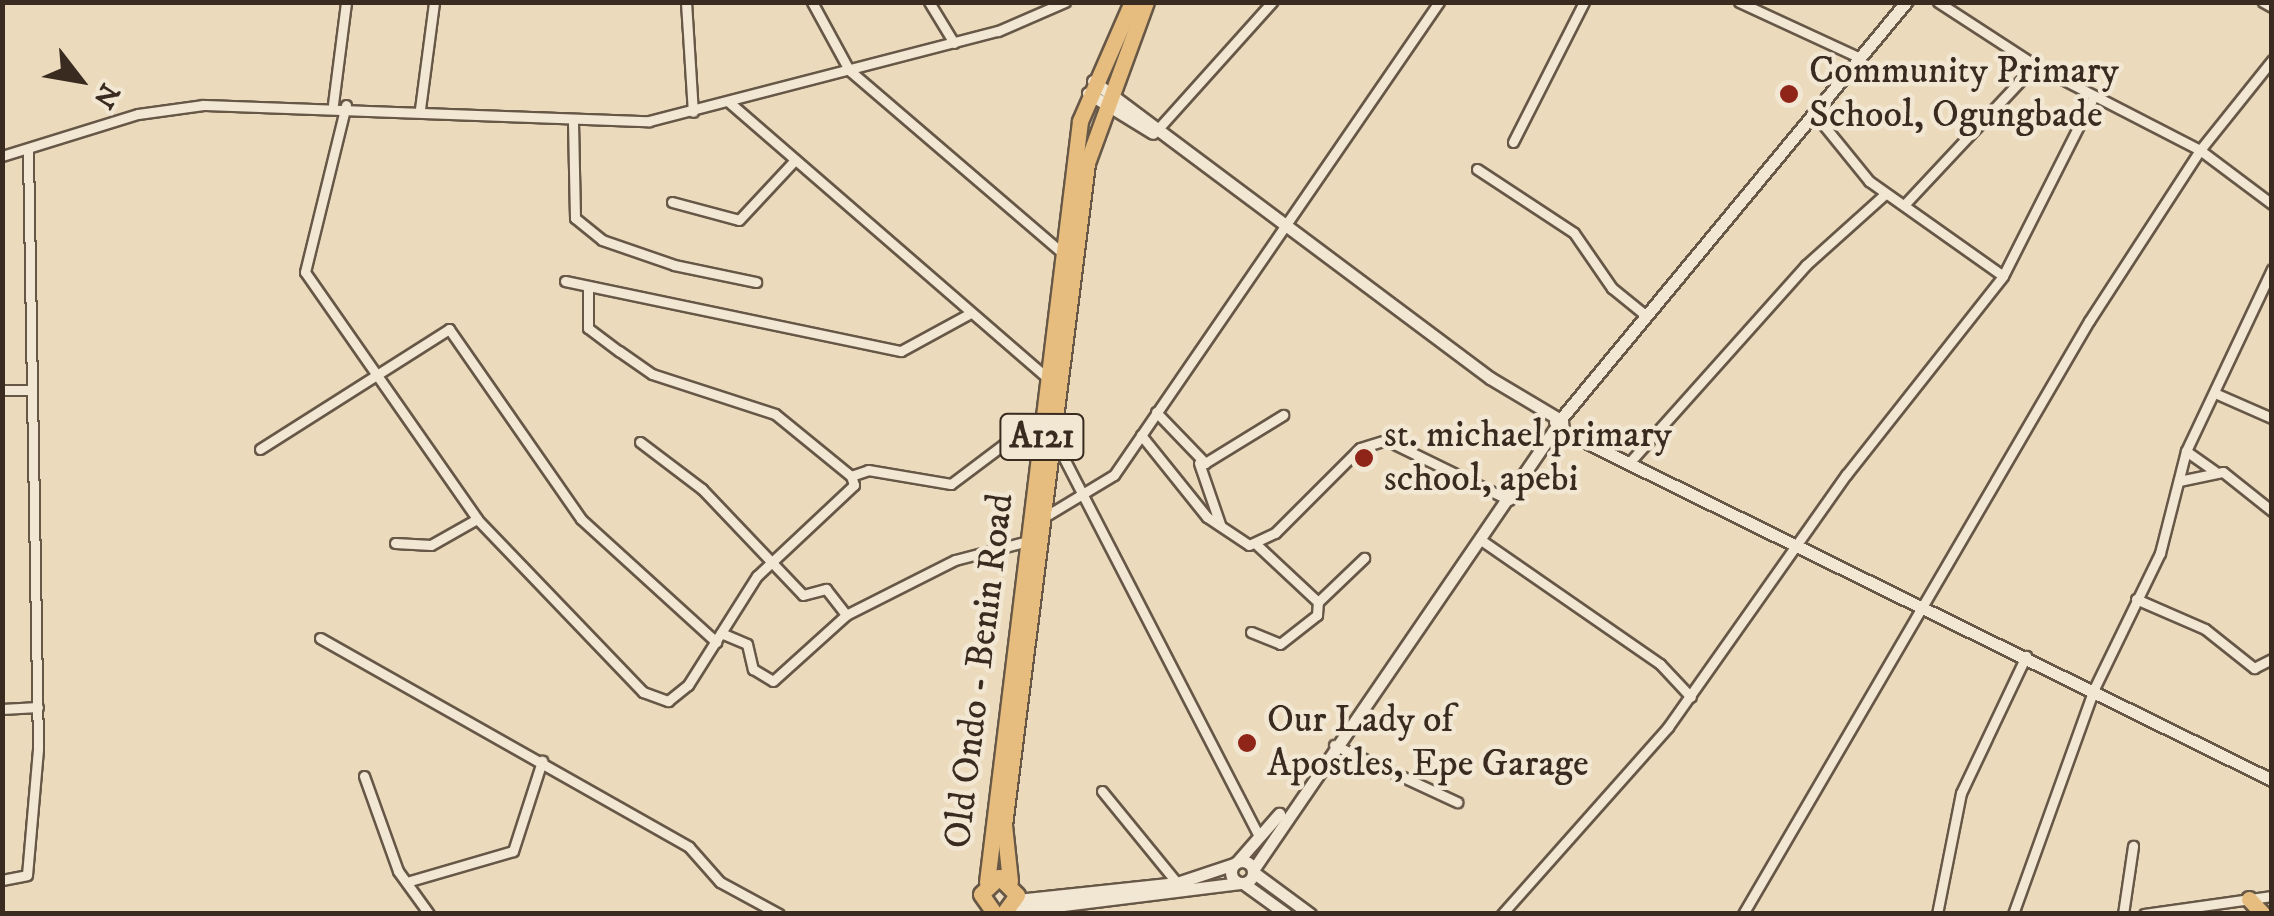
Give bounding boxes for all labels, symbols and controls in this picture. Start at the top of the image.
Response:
north arrow [30,30,130,130]
place label: Community Primary School, Ogungbade [1809,49,2119,138]
text: N [85,77,127,115]
marker: Community Primary School, Ogungbade [1778,83,1800,105]
road number: A121 [997,407,1087,467]
place label: st. michael primary school, apebi [1384,413,1672,502]
marker: st. michael primary school, apebi [1353,447,1375,469]
street label: Old Ondo - Benin Road [936,491,1024,851]
place label: Our Lady of Apostles, Epe Garage [1267,698,1589,788]
marker: Our Lady of Apostles, Epe Garage [1236,732,1258,754]

